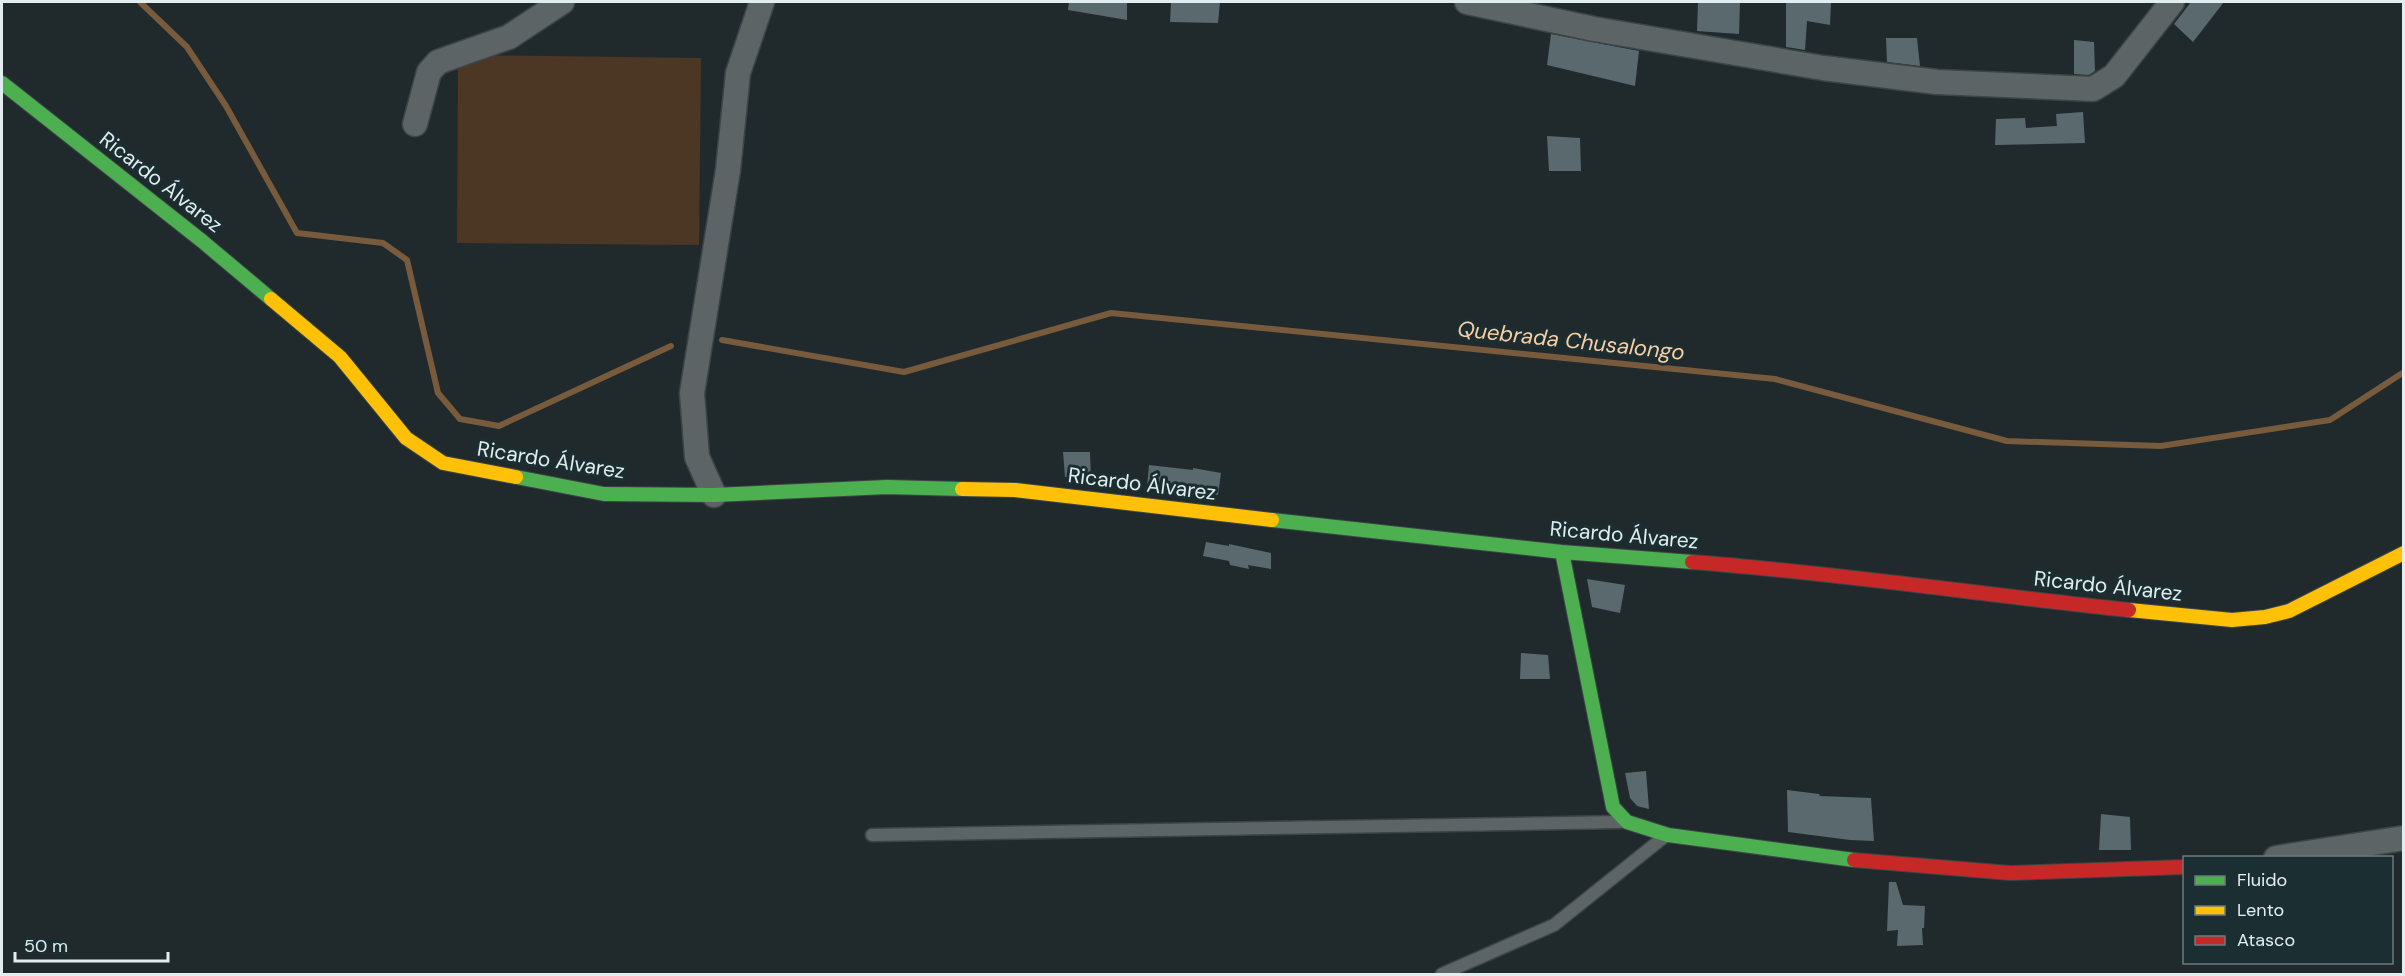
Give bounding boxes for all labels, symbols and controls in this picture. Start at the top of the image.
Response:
street label: Ricardo Álvarez [94,125,228,239]
water label: Quebrada Chusalongo [1456,314,1686,367]
street label: Ricardo Álvarez [475,435,627,485]
street label: Ricardo Álvarez [1066,461,1218,507]
street label: Ricardo Álvarez [1549,515,1699,555]
street label: Ricardo Álvarez [2032,564,2184,608]
legend [2183,856,2393,964]
text: Fluido [2237,868,2287,892]
text: Lento [2237,898,2284,922]
scale bar [15,925,168,963]
text: Atasco [2237,928,2295,952]
text: 50 m [24,934,68,958]

